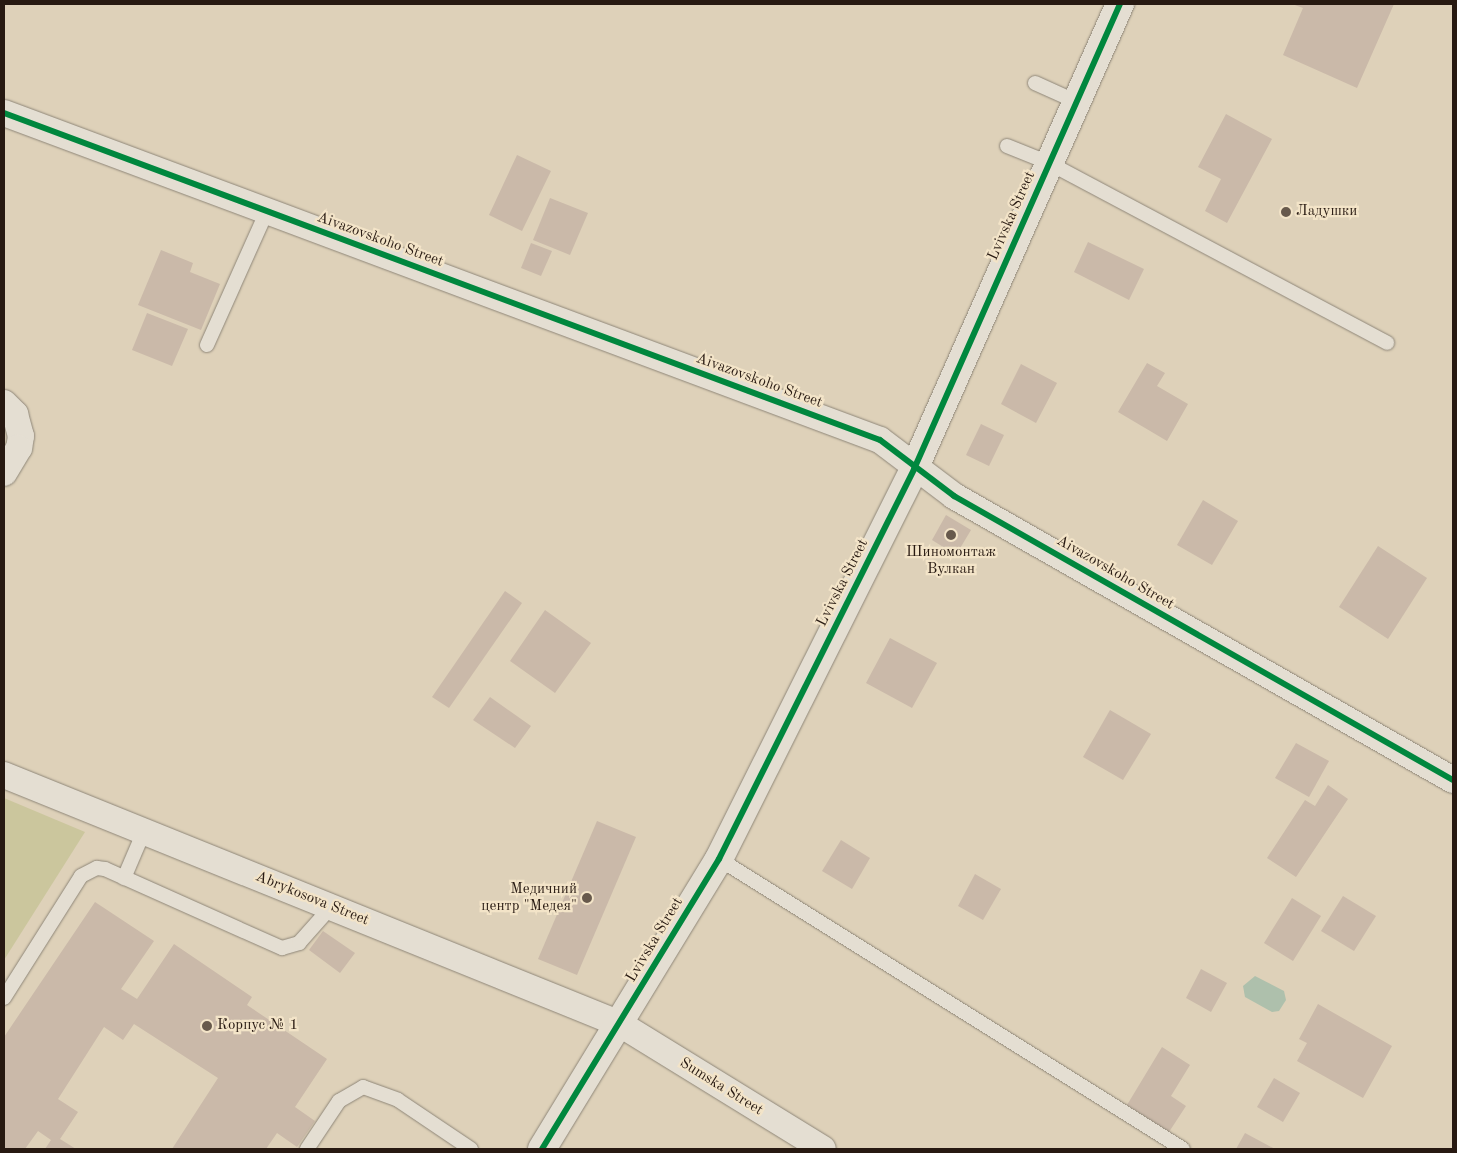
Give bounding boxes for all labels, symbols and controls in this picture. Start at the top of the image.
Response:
street label: Lvivska Street [984,169,1040,263]
place label: Ладушки [1296,203,1357,221]
marker: Ладушки [1280,206,1292,218]
street label: Aivazovskoho Street [314,209,446,271]
street label: Aivazovskoho Street [693,350,825,412]
marker: Шиномонтаж Вулкан [945,529,957,541]
street label: Aivazovskoho Street [1053,532,1177,614]
street label: Lvivska Street [813,536,873,630]
place label: Шиномонтаж Вулкан [906,543,996,578]
street label: Abrykosova Street [253,868,371,930]
place label: Медичний центр "Медея" [481,880,577,915]
marker: Медичний центр "Медея" [581,892,593,904]
street label: Lvivska Street [623,894,687,986]
place label: Корпус № 1 [217,1017,298,1035]
marker: Корпус № 1 [201,1020,213,1032]
street label: Sumska Street [676,1054,766,1120]

